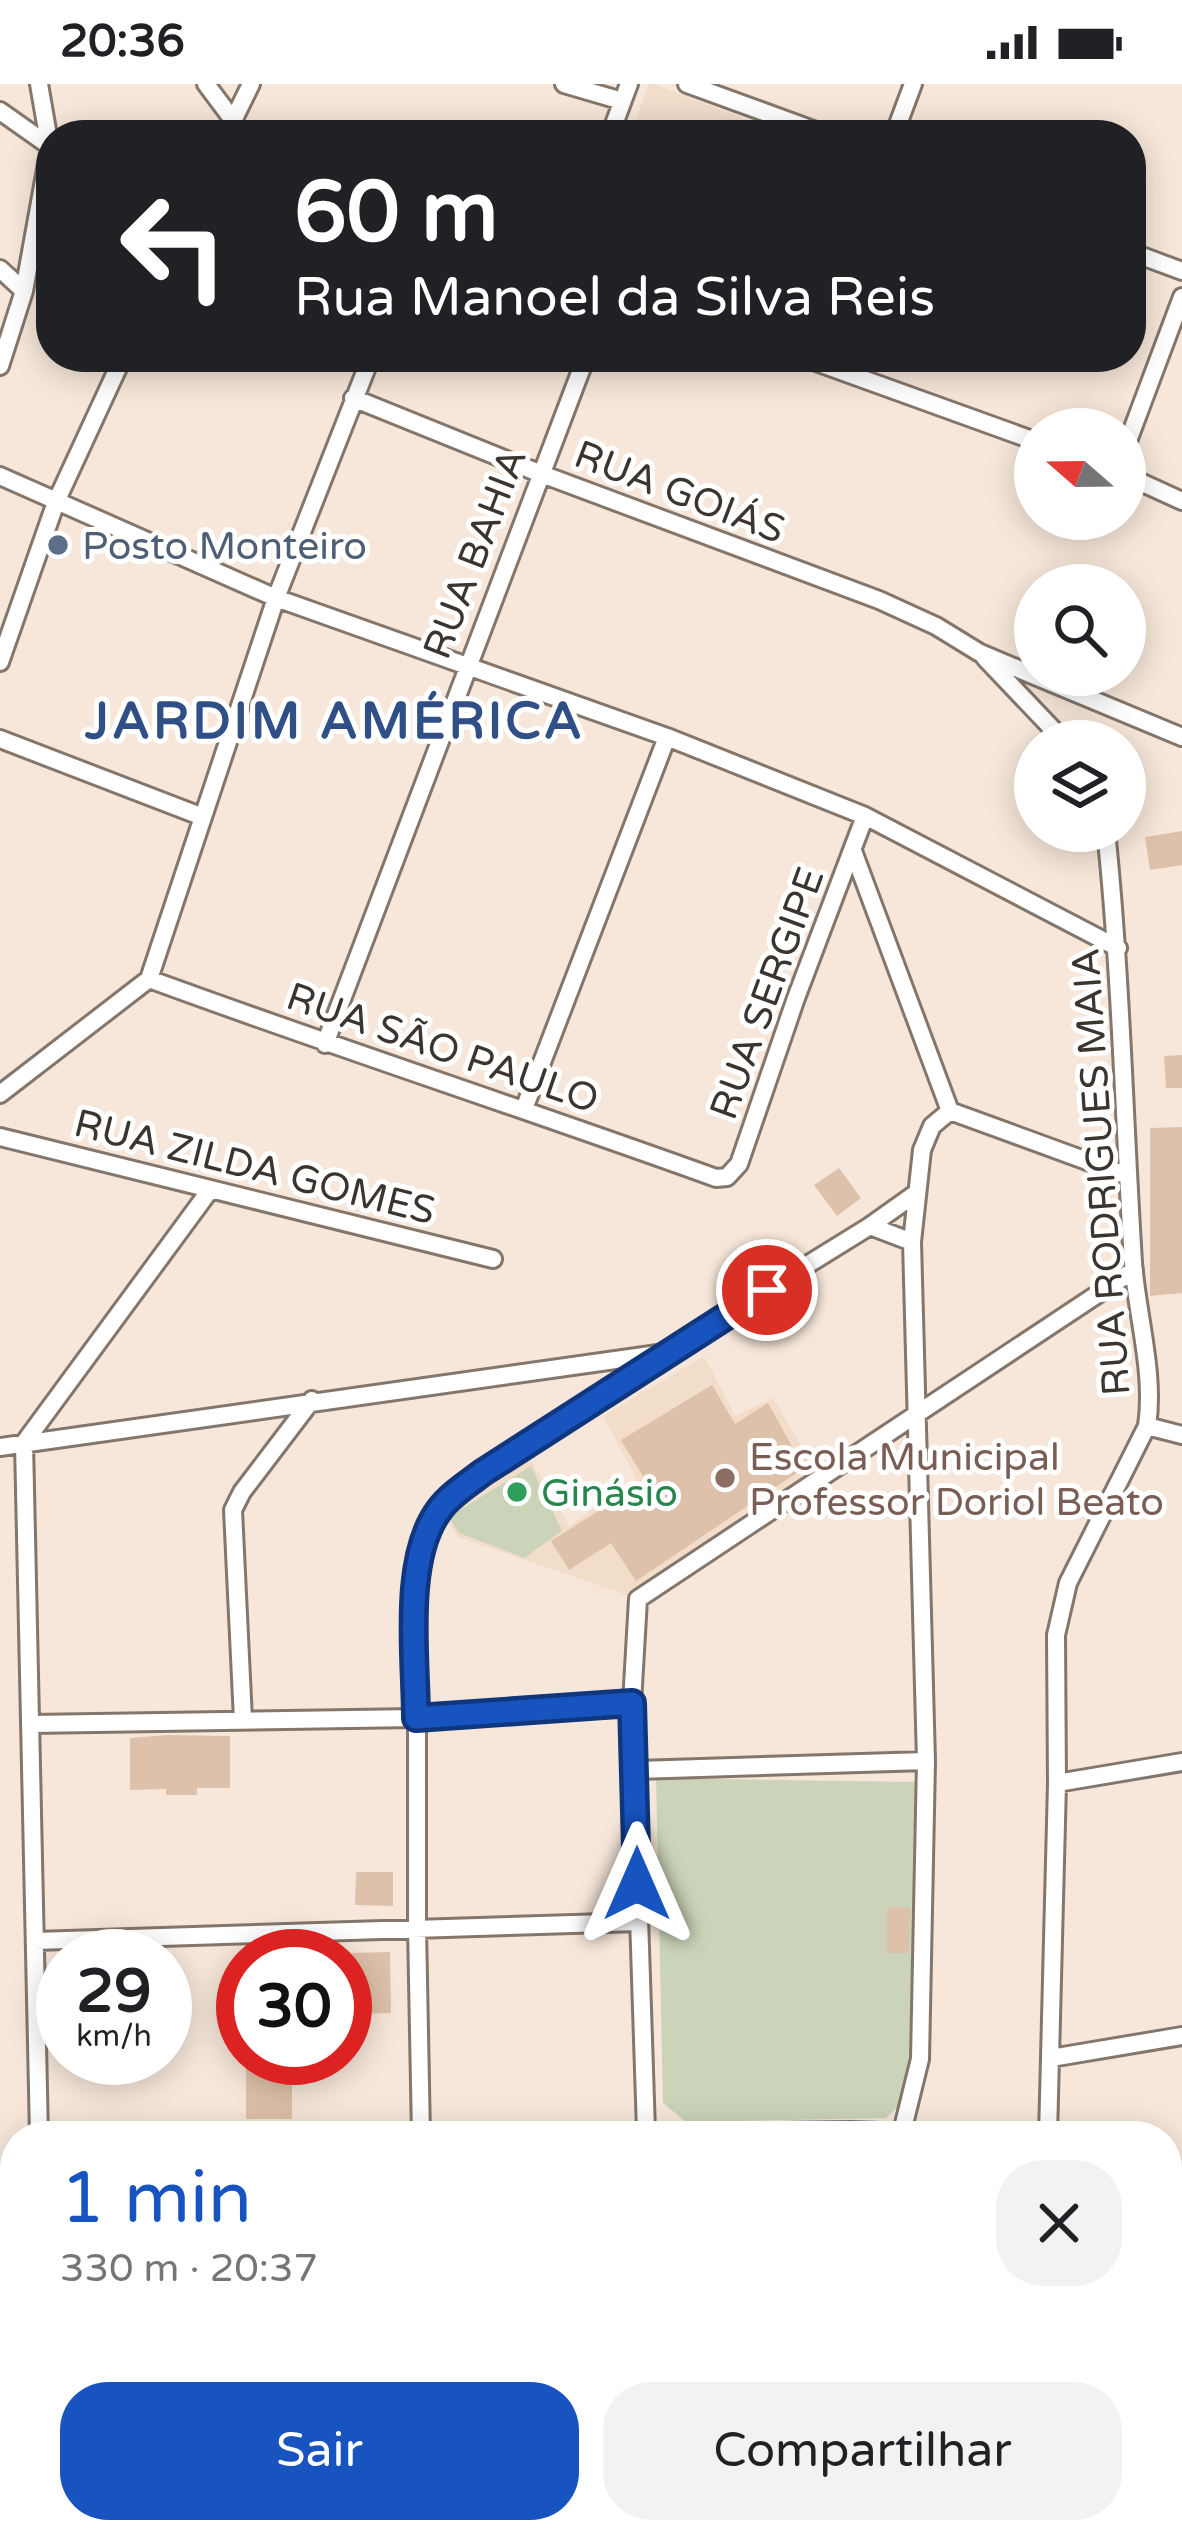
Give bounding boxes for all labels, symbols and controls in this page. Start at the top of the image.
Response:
text: 20:36 [60,15,185,69]
text: 60 m [294,163,498,264]
icon: left [96,168,252,324]
text: Rua Manoel da Silva Reis [294,265,935,330]
north arrow [1014,408,1146,540]
map controls [1014,408,1146,852]
street label: RUA GOIÁS [568,431,791,554]
street label: RUA BAHIA [414,442,537,665]
place label: Posto Monteiro [82,523,367,570]
marker: Posto Monteiro [45,532,71,558]
button: search [1014,564,1146,696]
district label: JARDIM AMÉRICA [84,690,585,753]
button: layers [1014,720,1146,852]
street label: RUA SERGIPE [700,861,835,1126]
street label: RUA RODRIGUES MAIA [1062,947,1141,1397]
street label: RUA SÃO PAULO [280,973,605,1124]
street label: RUA ZILDA GOMES [69,1100,440,1235]
pin [716,1239,818,1341]
icon: arrive [734,1257,800,1323]
place label: Escola Municipal Professor Doriol Beato [749,1434,1164,1526]
marker: Escola Municipal Professor Doriol Beato [712,1465,738,1491]
place label: Ginásio [541,1470,678,1517]
marker: Ginásio [504,1479,530,1505]
position arrow [574,1821,700,1947]
speed limit sign: 30 [216,1929,372,2085]
text: 29 [76,1956,152,2028]
text: km/h [76,2018,152,2055]
text: 1 min [60,2156,252,2243]
button: close [996,2160,1122,2286]
text: 330 m · 20:37 [60,2245,318,2292]
button: Sair [60,2382,579,2520]
button: Compartilhar [603,2382,1122,2520]

